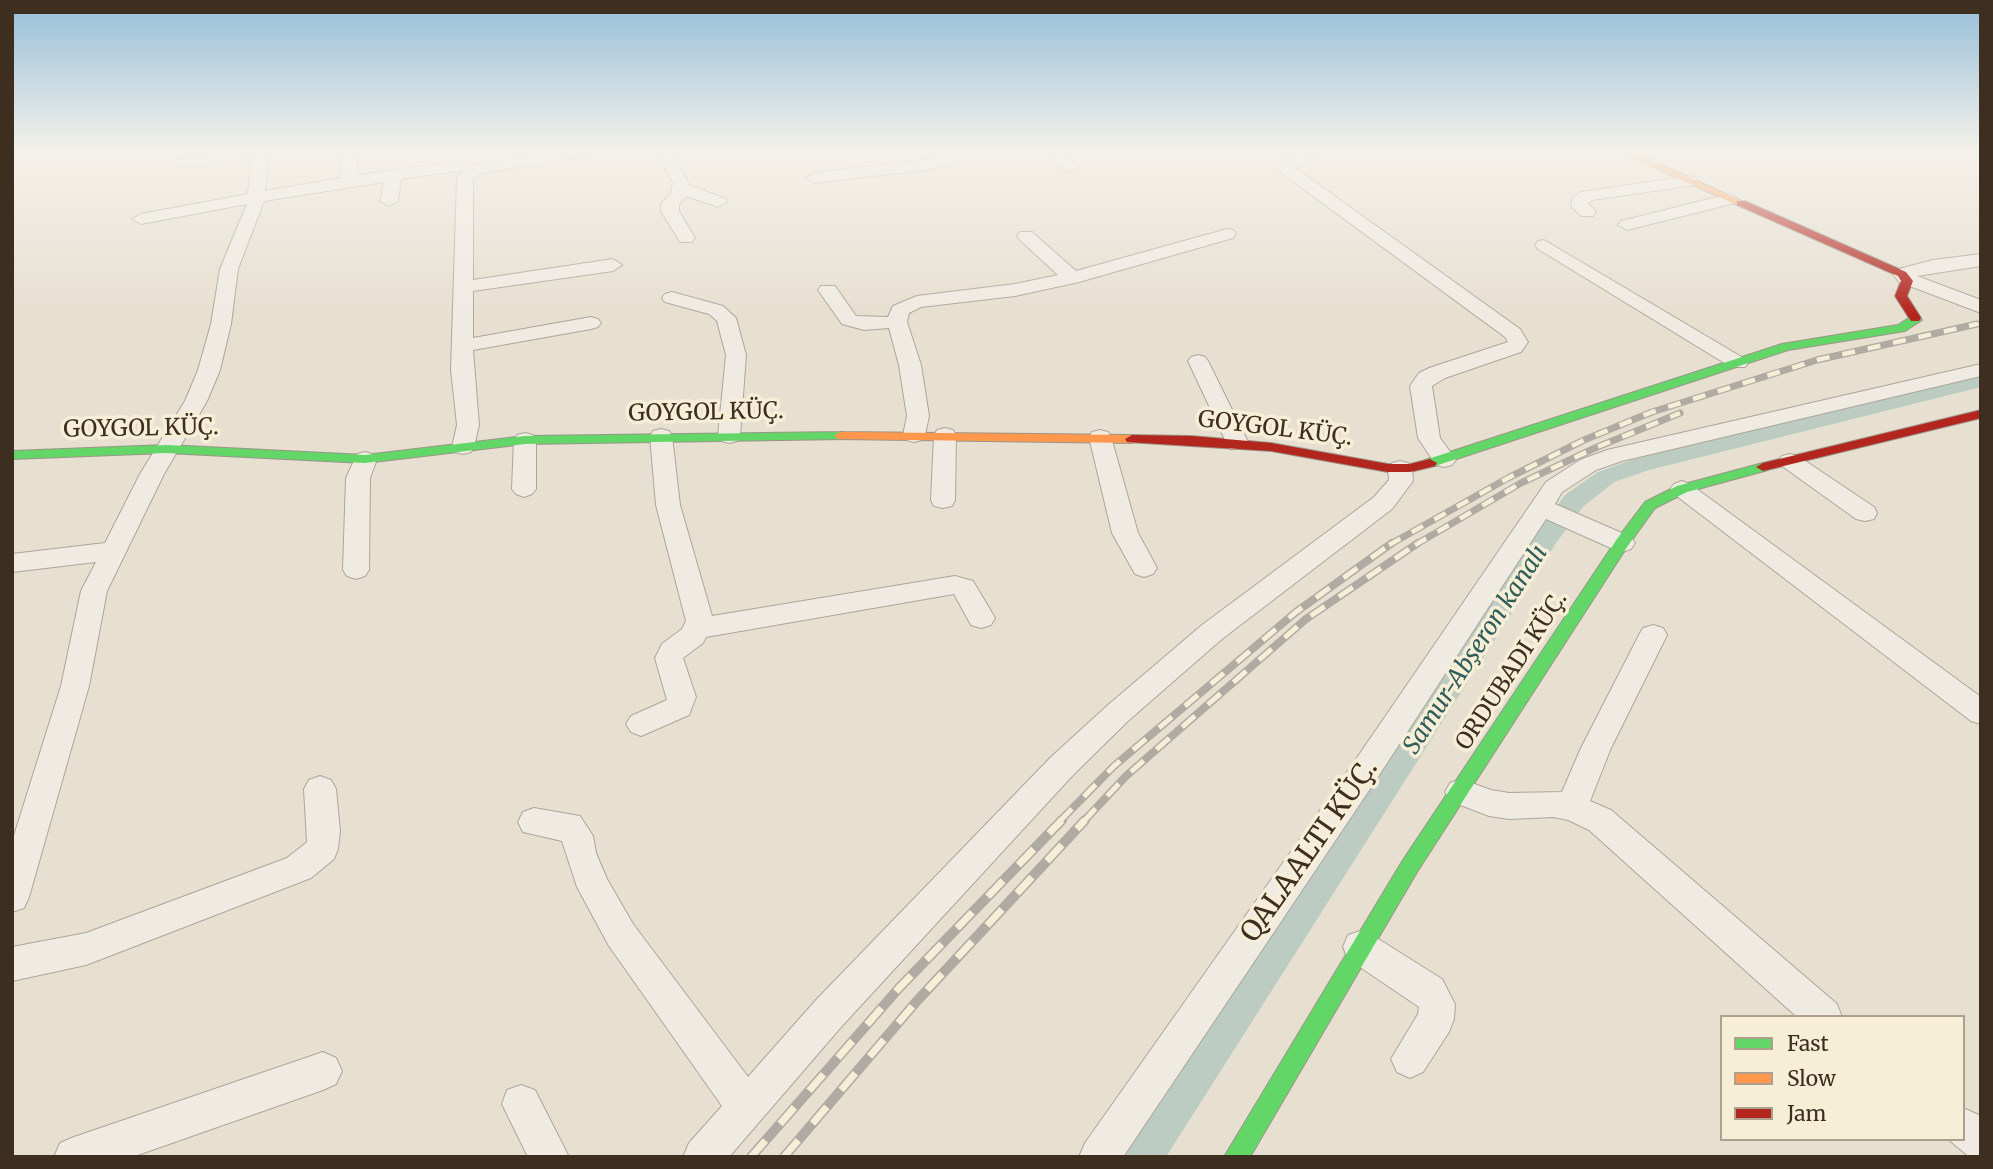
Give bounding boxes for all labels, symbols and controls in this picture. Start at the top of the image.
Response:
street label: GOYGOL KÜÇ. [628,398,784,428]
street label: GOYGOL KÜÇ. [1196,406,1354,452]
street label: GOYGOL KÜÇ. [63,414,219,444]
water label: Samur-Abşeron kanalı [1398,540,1554,760]
street label: ORDUBADI KÜÇ. [1450,587,1574,755]
street label: QALAALTI KÜÇ. [1234,753,1386,949]
legend [1720,1015,1965,1141]
text: Fast [1787,1030,1829,1057]
text: Slow [1787,1065,1836,1092]
text: Jam [1787,1100,1826,1127]

